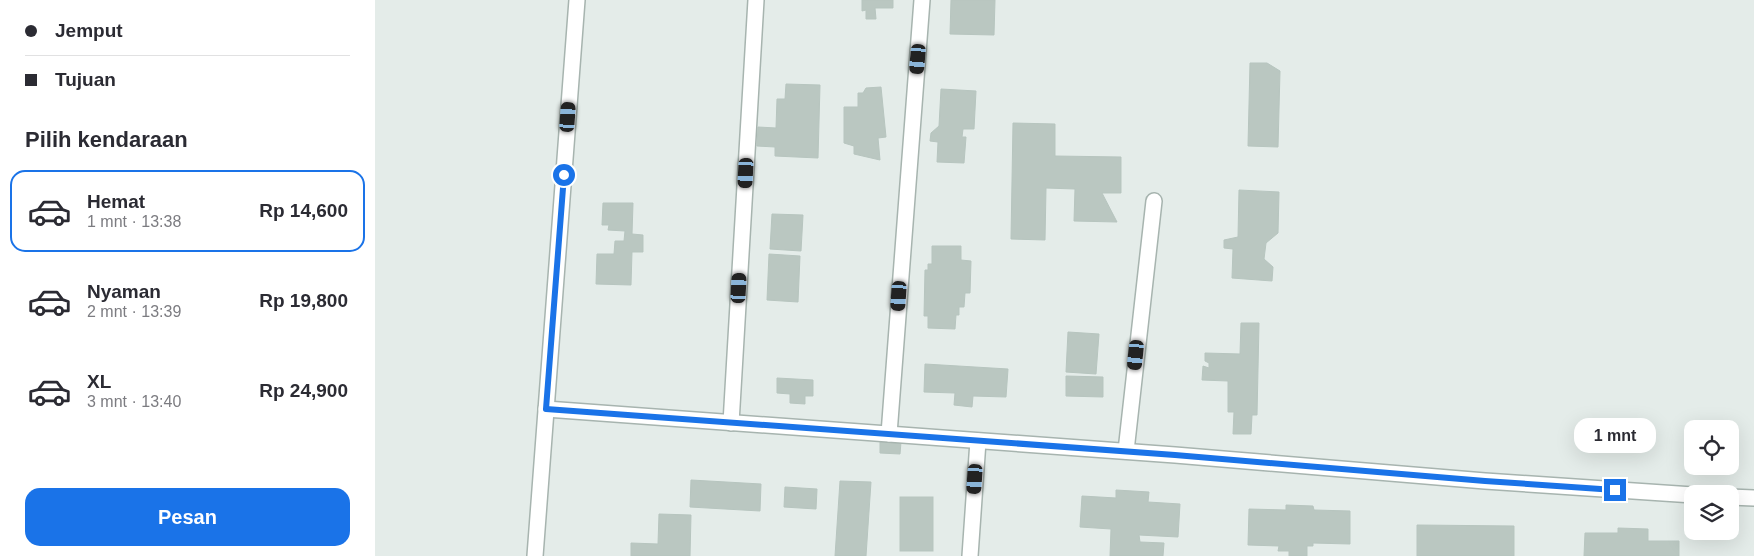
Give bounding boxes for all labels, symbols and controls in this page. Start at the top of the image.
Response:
text: Jemput [55,20,123,41]
car [909,43,926,75]
text: Tujuan [55,69,116,90]
car [559,102,576,132]
text: Pilih kendaraan [25,127,188,152]
car [737,158,754,188]
route start [553,164,575,186]
icon: car [27,189,72,234]
text: Hemat [87,191,145,212]
text: Rp 14,600 [259,200,348,221]
text: 1 mnt · 13:38 [87,213,181,230]
car [730,273,747,303]
icon: car [27,279,72,324]
text: Nyaman [87,281,161,302]
car [890,281,907,311]
text: Rp 19,800 [259,290,348,311]
text: 2 mnt · 13:39 [87,303,181,320]
car [1126,339,1145,371]
icon: car [27,369,72,414]
text: XL [87,371,111,392]
text: Rp 24,900 [259,380,348,401]
text: 3 mnt · 13:40 [87,393,181,410]
callout: 1 mnt [1574,418,1656,452]
map controls [1684,420,1739,540]
button: locate [1684,420,1739,475]
text: 1 mnt [1594,427,1636,444]
car [966,464,983,494]
route end [1604,479,1626,501]
button: layers [1684,485,1739,540]
button: Pesan [25,488,350,546]

